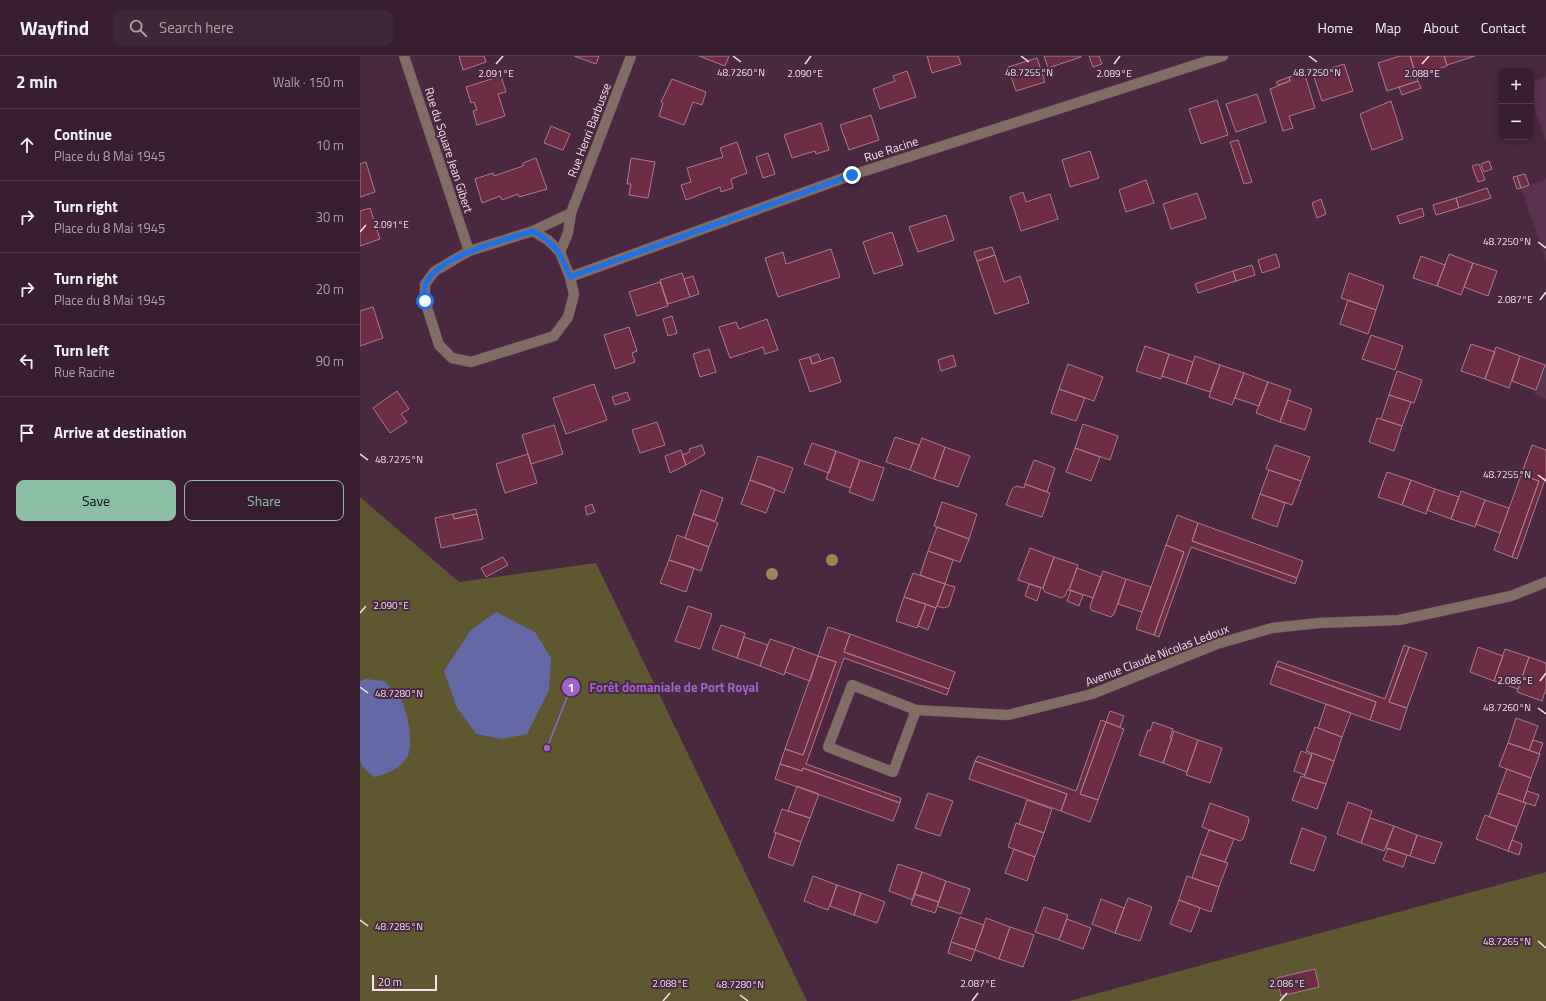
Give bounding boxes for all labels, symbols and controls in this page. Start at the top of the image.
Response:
search box [113,10,393,46]
text: Wayfind [20,13,89,42]
text: Search here [159,16,234,39]
icon: search [127,17,149,39]
text: Home [1318,17,1353,38]
text: Map [1375,17,1401,38]
text: About [1423,17,1459,38]
text: Contact [1481,17,1526,38]
text: 48.7260°N [717,65,765,80]
text: 48.7255°N [1005,65,1053,80]
text: 48.7250°N [1293,65,1341,80]
text: 2.091°E [478,66,514,81]
text: 2.090°E [787,66,823,81]
text: 2.089°E [1096,66,1132,81]
text: 2.088°E [1404,66,1440,81]
map controls [1498,68,1534,140]
button: + [1498,68,1534,104]
text: 2 min [16,69,57,95]
text: Walk · 150 m [273,72,344,92]
street label: Rue Henri Barbusse [562,80,616,180]
street label: Rue du Square Jean Gibert [420,85,479,216]
button: − [1498,104,1534,140]
text: Continue [54,123,112,146]
street label: Rue Racine [861,131,921,167]
icon: ahead [16,134,38,156]
text: 10 m [316,135,344,155]
text: Place du 8 Mai 1945 [54,146,165,166]
route end [843,166,861,184]
text: Turn right [54,195,118,218]
icon: right [16,206,38,228]
text: 30 m [316,207,344,227]
text: 2.091°E [373,217,409,232]
text: Place du 8 Mai 1945 [54,218,165,238]
text: 48.7250°N [1483,234,1531,249]
text: Turn right [54,267,118,290]
icon: right [16,278,38,300]
text: 20 m [316,279,344,299]
text: Place du 8 Mai 1945 [54,290,165,310]
route start [416,292,434,310]
text: 2.087°E [1497,292,1533,307]
text: Turn left [54,339,109,362]
icon: left [16,350,38,372]
text: 90 m [316,351,344,371]
text: Rue Racine [54,362,115,382]
text: Arrive at destination [54,421,187,444]
icon: arrive [16,422,38,444]
text: 48.7275°N [375,452,423,467]
text: 48.7255°N [1483,467,1531,482]
button: Save [16,480,176,521]
button: Share [184,480,344,521]
text: 2.090°E [373,598,409,613]
street label: Avenue Claude Nicolas Ledoux [1082,619,1232,691]
text: 2.086°E [1497,673,1533,688]
callout: Forêt domaniale de Port Royal [561,675,767,700]
text: Forêt domaniale de Port Royal [589,677,759,697]
text: 1 [568,678,574,697]
text: 48.7280°N [375,686,423,701]
text: 48.7260°N [1483,700,1531,715]
text: 48.7285°N [375,919,423,934]
text: 48.7265°N [1483,934,1531,949]
scale bar [372,973,437,992]
text: 20 m [378,974,402,990]
text: 2.088°E [652,976,688,991]
text: 2.087°E [960,976,996,991]
text: 2.086°E [1269,976,1305,991]
text: 48.7280°N [716,977,764,992]

